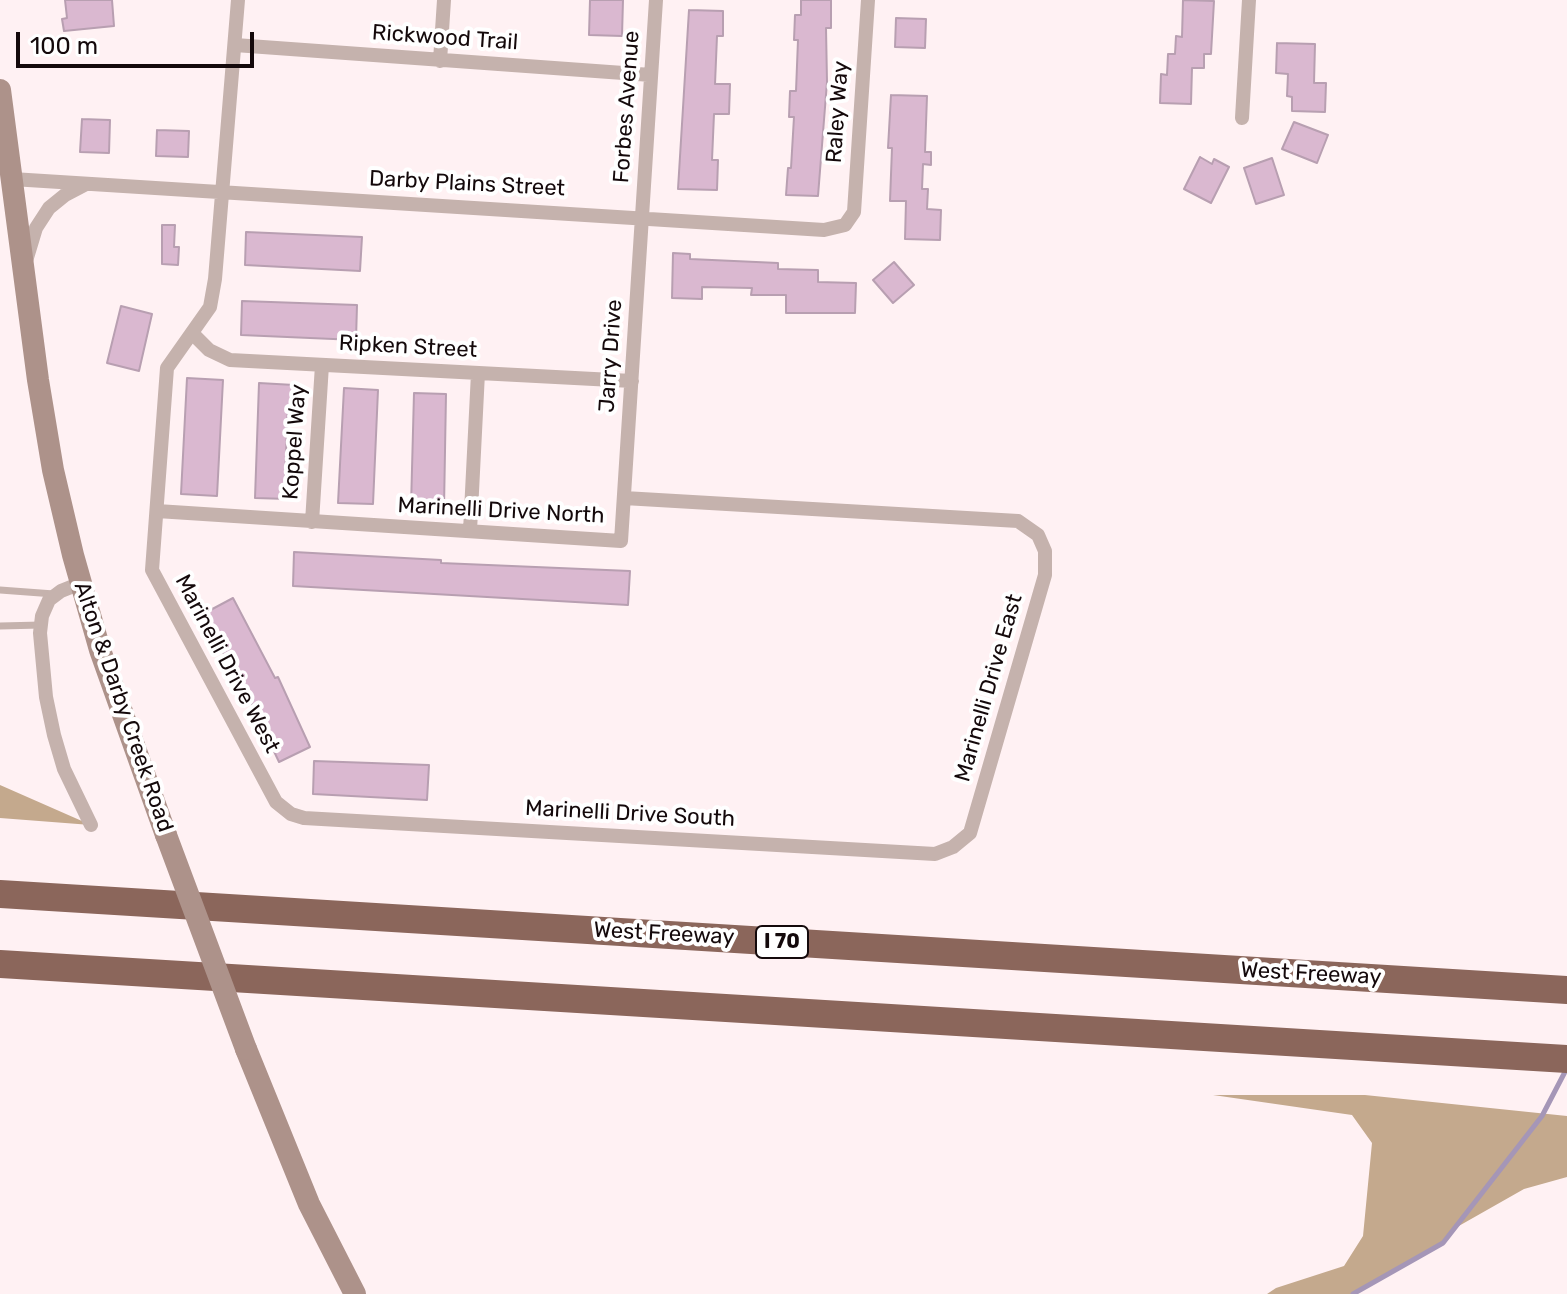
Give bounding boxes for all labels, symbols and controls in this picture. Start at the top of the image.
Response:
scale bar [20,16,258,66]
street label: Rickwood Trail [371,20,519,56]
street label: Forbes Avenue [609,30,645,184]
text: 100 m [30,32,98,60]
street label: Raley Way [821,60,855,164]
street label: Darby Plains Street [368,166,566,202]
street label: Jarry Drive [594,299,628,413]
street label: Ripken Street [338,330,478,364]
street label: Koppel Way [278,383,312,501]
street label: Marinelli Drive North [397,492,605,530]
street label: Marinelli Drive West [169,570,285,758]
street label: Alton & Darby Creek Road [68,578,178,836]
street label: Marinelli Drive East [950,591,1028,785]
street label: Marinelli Drive South [524,795,736,833]
street label: West Freeway [593,917,735,951]
road number: I 70 [756,926,808,958]
street label: West Freeway [1240,957,1382,991]

